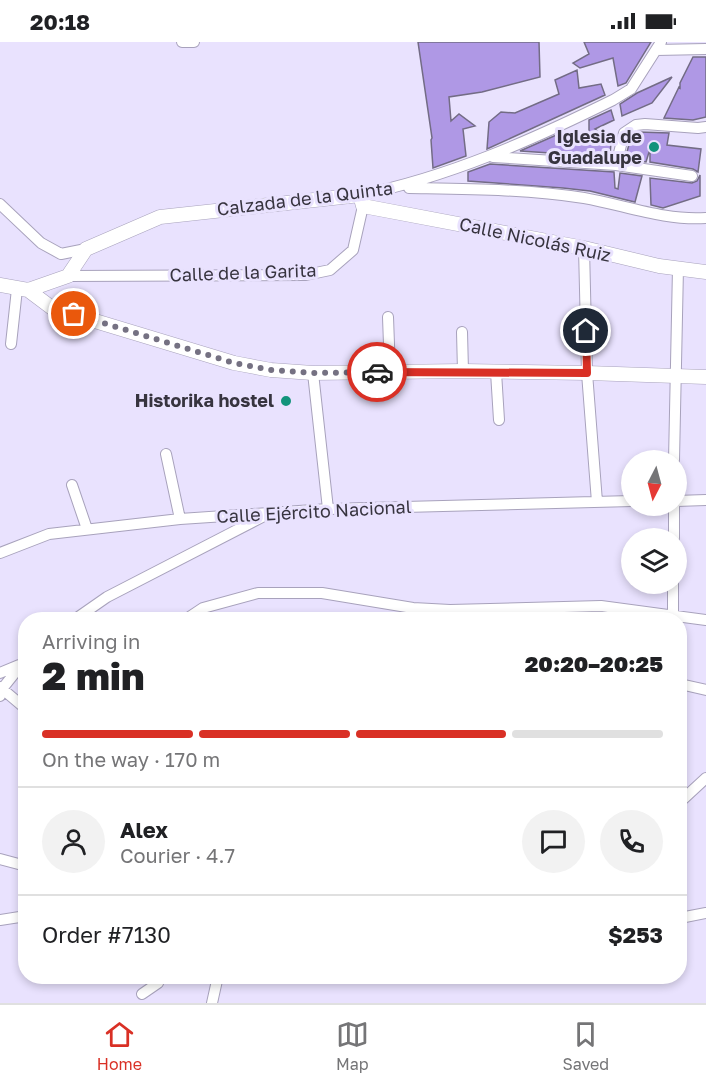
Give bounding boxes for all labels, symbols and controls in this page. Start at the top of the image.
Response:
text: 20:18 [30,8,90,35]
place label: Iglesia de Guadalupe [548,125,642,168]
marker: Iglesia de Guadalupe [647,140,661,154]
street label: Calzada de la Quinta [216,176,394,220]
street label: Calle Nicolás Ruiz [457,212,613,266]
street label: Calle de la Garita [169,258,317,286]
pin [48,288,99,339]
icon: bag [57,297,90,330]
pin [560,305,611,356]
icon: home [569,314,602,347]
courier [347,342,407,402]
icon: car [361,356,394,389]
place label: Historika hostel [135,389,274,411]
marker: Historika hostel [279,394,293,408]
north arrow [621,450,687,516]
map controls [621,450,687,594]
street label: Calle Ejército Nacional [216,495,412,527]
button: layers [621,528,687,594]
text: Arriving in [42,629,140,653]
text: 20:20–20:25 [525,650,663,677]
text: 2 min [42,652,145,699]
text: On the way · 170 m [42,747,220,771]
button: person [42,810,105,873]
button: chat [522,810,585,873]
button: phone [600,810,663,873]
text: Alex [120,816,168,843]
text: Courier · 4.7 [120,843,235,867]
text: Order #7130 [42,921,171,948]
text: $253 [608,921,663,948]
tab: Home [97,1018,142,1074]
tab: Map [336,1018,369,1074]
tab: Saved [562,1018,609,1074]

